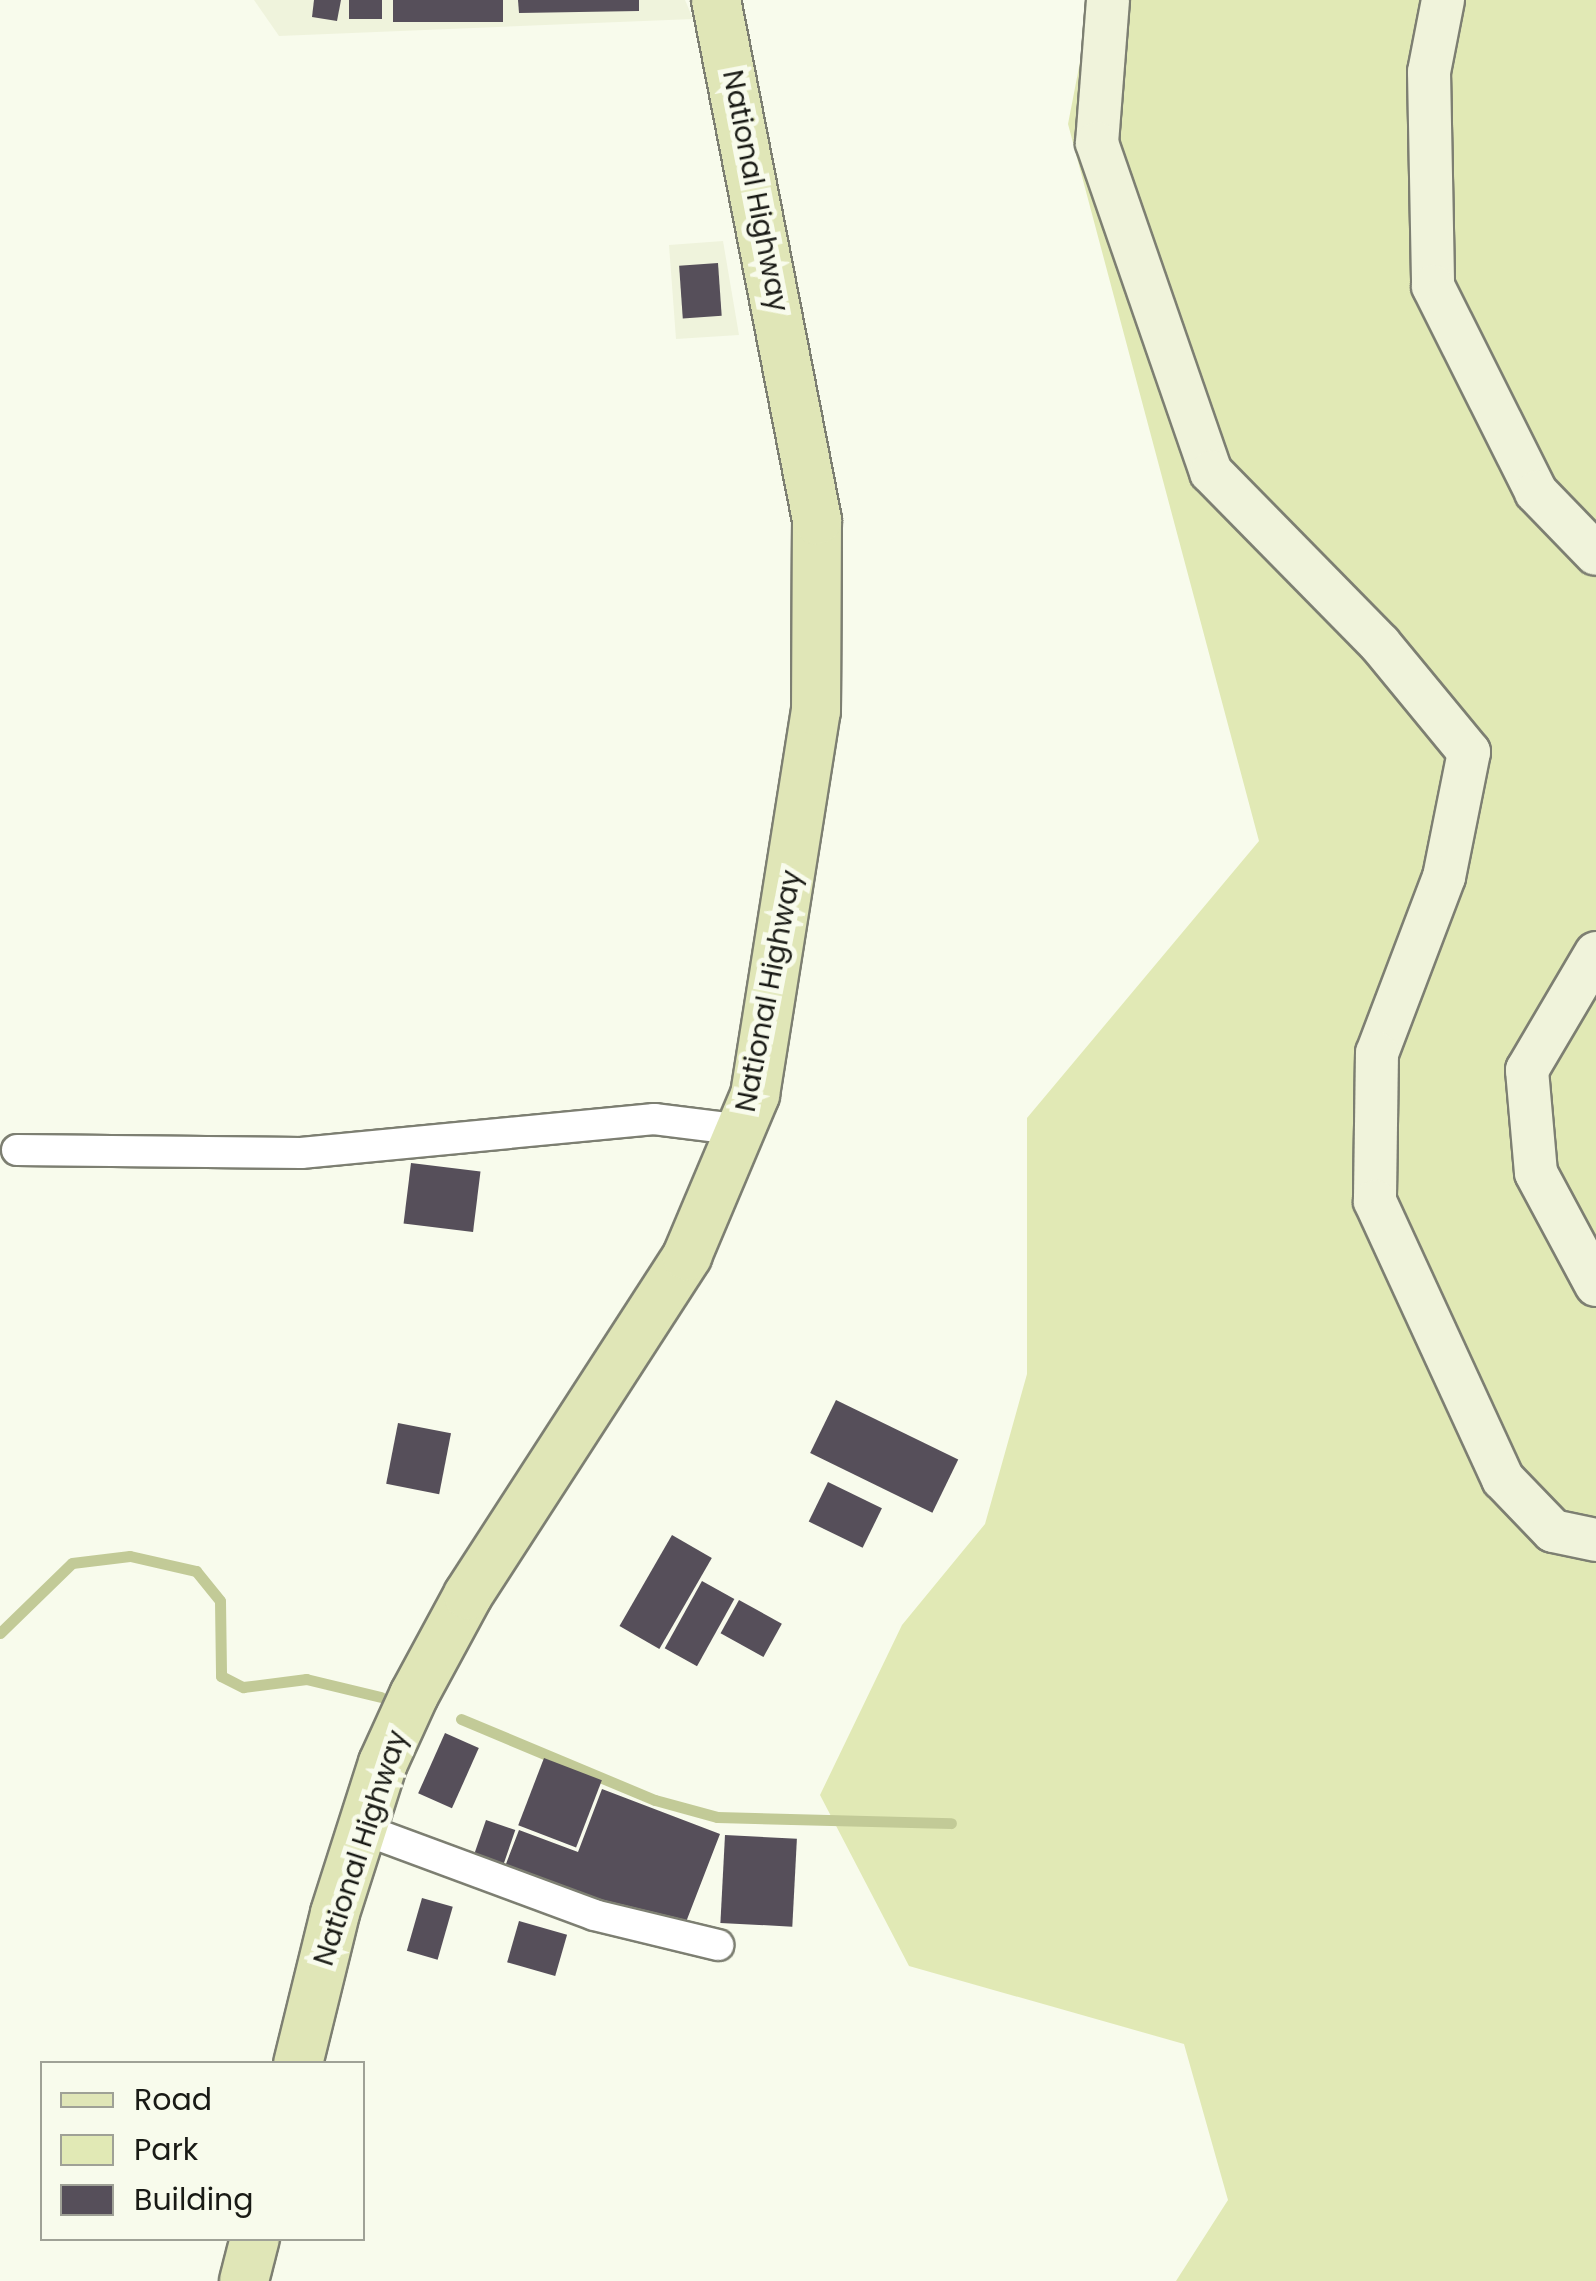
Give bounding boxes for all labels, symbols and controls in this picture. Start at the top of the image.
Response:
street label: National Highway [715,67,795,315]
street label: National Highway [729,867,809,1115]
street label: National Highway [307,1726,415,1970]
legend [40,2061,365,2241]
text: Road [134,2078,212,2121]
text: Park [134,2128,198,2171]
text: Building [134,2178,254,2221]

